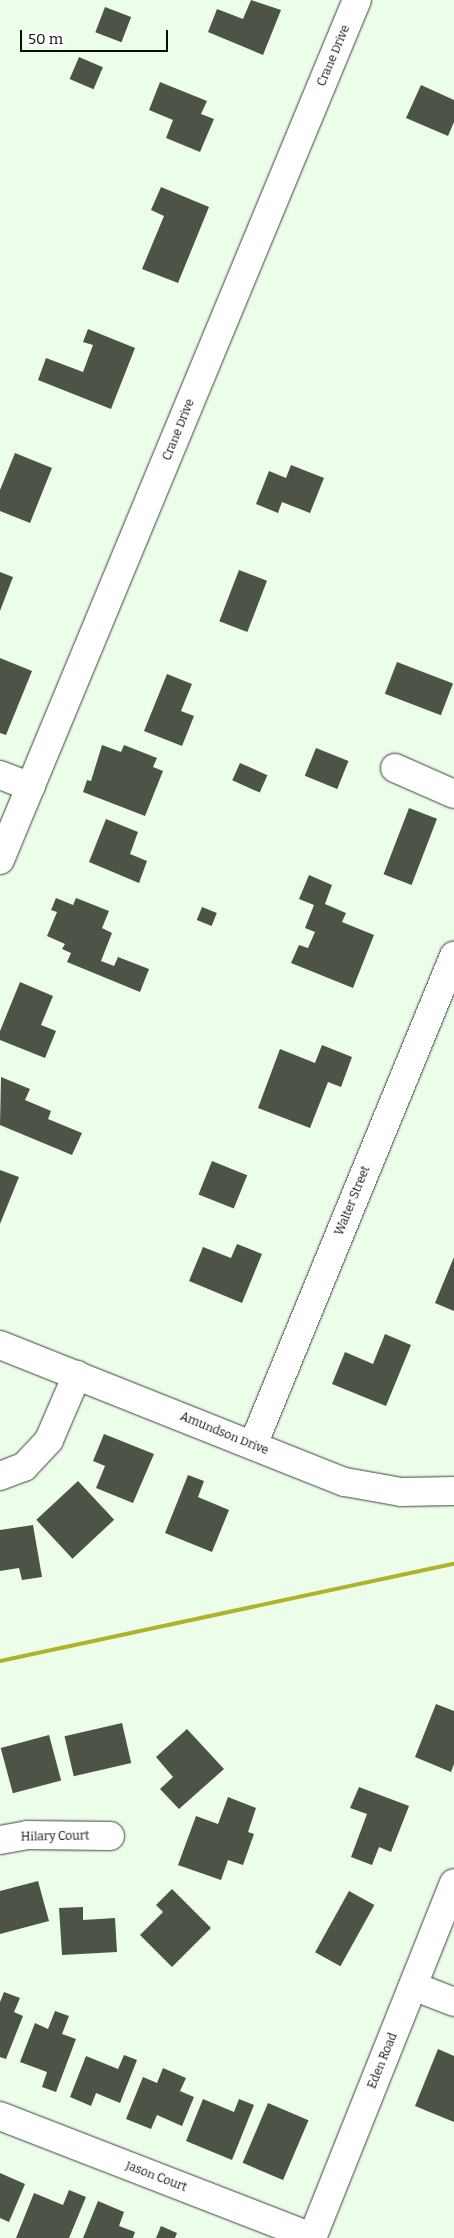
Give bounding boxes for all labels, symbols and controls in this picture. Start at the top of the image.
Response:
scale bar [22,20,170,52]
street label: Crane Drive [315,23,353,89]
text: 50 m [28,30,63,48]
street label: Crane Drive [160,397,198,463]
street label: Walter Street [333,1164,373,1238]
street label: Amundson Drive [178,1410,270,1458]
street label: Hilary Court [21,1829,89,1845]
street label: Eden Road [365,2031,401,2091]
street label: Jason Court [123,2159,189,2195]

